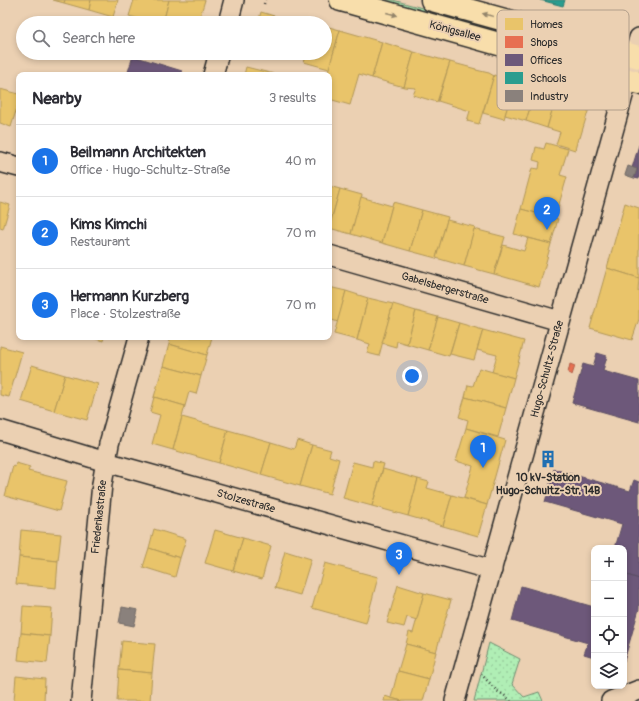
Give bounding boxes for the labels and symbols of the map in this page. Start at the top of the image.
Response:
legend [497,10,629,110]
one-way arrow [386,11,398,17]
one-way arrow [482,12,494,18]
street label: Königsallee [428,18,483,44]
text: Homes [530,18,563,31]
text: Shops [530,36,558,49]
text: Offices [530,54,562,67]
text: Schools [530,72,567,85]
text: Industry [530,90,569,103]
pin: 2 [534,197,560,230]
street label: Gabelsbergerstraße [400,269,491,307]
street label: Hugo-Schultz-Straße [528,318,566,419]
your location [402,366,422,386]
pin: 1 [470,435,496,468]
building icon: 10 kV-Station Hugo-Schultz-Str. 14B [538,449,558,469]
place label: 10 kV-Station Hugo-Schultz-Str. 14B [496,471,600,497]
street label: Friederikastraße [89,479,109,555]
street label: Stolzestraße [215,486,277,516]
pin: 3 [386,542,412,575]

